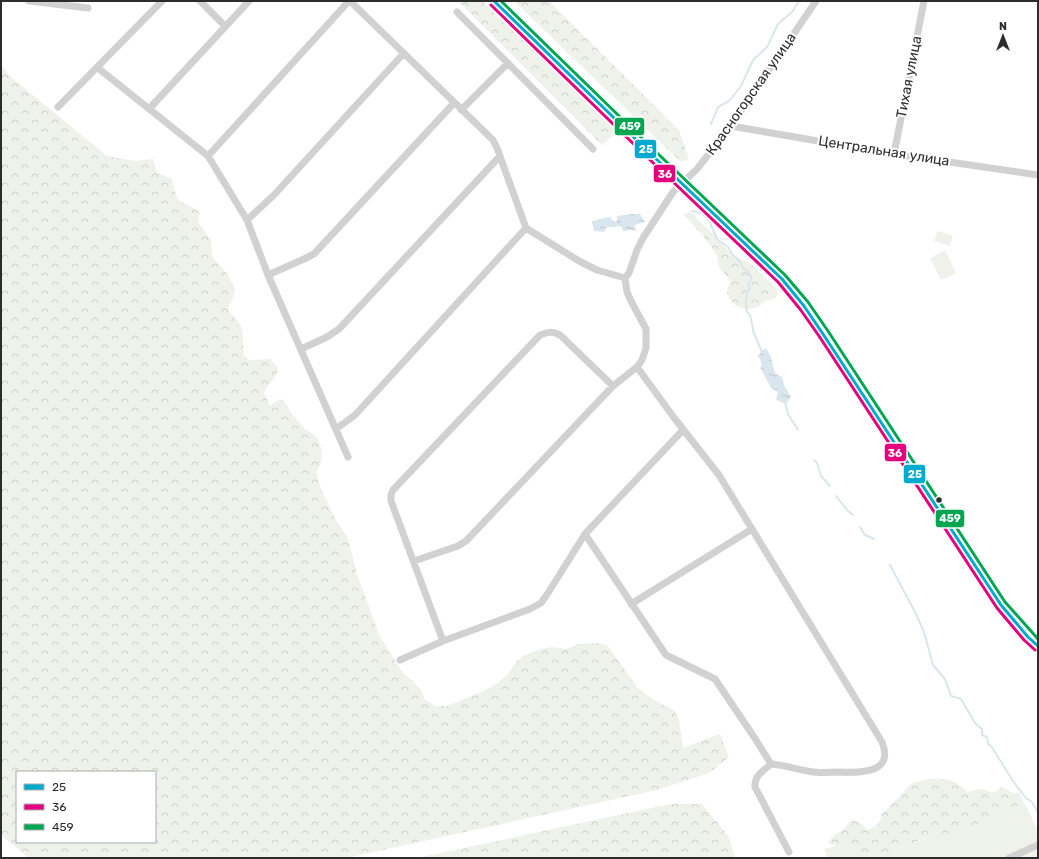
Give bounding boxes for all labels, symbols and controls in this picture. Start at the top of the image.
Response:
north arrow [983,16,1023,56]
text: N [999,20,1007,33]
street label: Красногорская улица [702,29,800,159]
street label: Тихая улица [893,35,925,119]
line badge: 459 [614,117,645,136]
text: 459 [619,120,641,133]
street label: Центральная улица [817,132,951,170]
line badge: 25 [634,139,657,159]
text: 25 [639,143,653,156]
line badge: 36 [653,164,676,183]
text: 36 [658,168,672,181]
line badge: 36 [884,443,907,462]
text: 36 [888,447,902,460]
line badge: 25 [903,464,926,484]
text: 25 [908,468,922,481]
unlabelled marker [934,495,944,505]
line badge: 459 [935,509,965,528]
text: 459 [939,512,961,525]
legend [16,771,156,843]
text: 25 [52,780,66,794]
text: 36 [52,800,66,814]
text: 459 [52,820,74,834]

